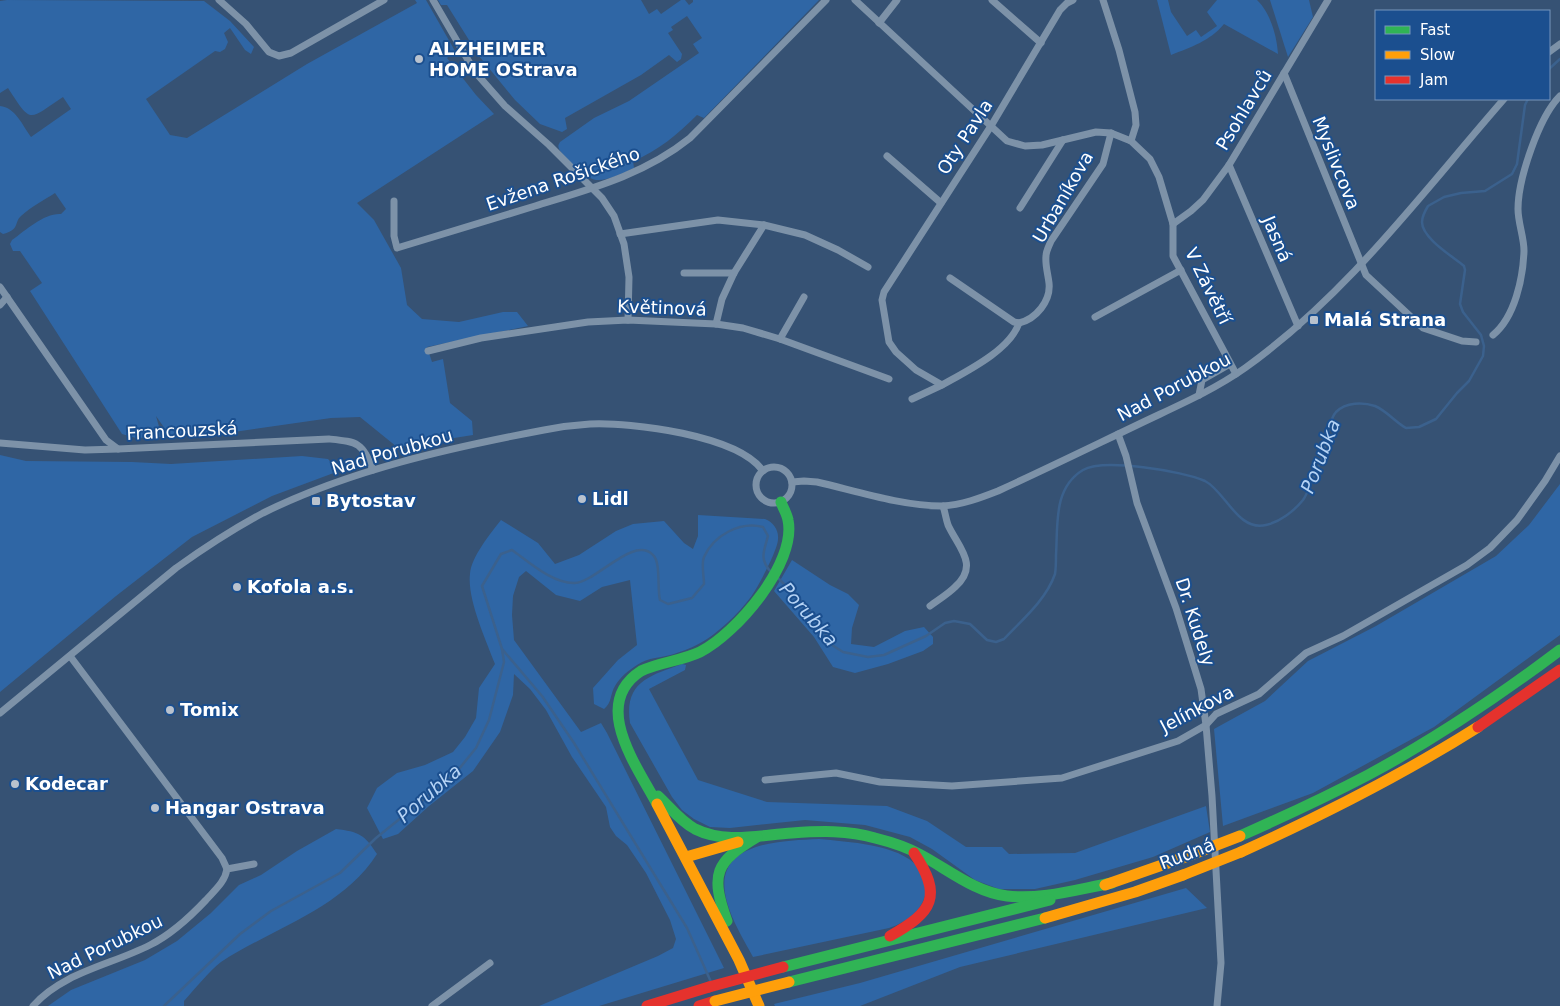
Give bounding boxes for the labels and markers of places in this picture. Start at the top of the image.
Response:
place label: ALZHEIMER HOME OStrava [429,38,578,80]
marker: ALZHEIMER HOME OStrava [413,53,425,65]
place label: Malá Strana [1324,309,1446,330]
marker: Malá Strana [1308,314,1320,326]
place label: Lidl [592,488,629,509]
place label: Bytostav [326,490,416,511]
marker: Lidl [576,493,588,505]
marker: Bytostav [310,495,322,507]
place label: Kofola a.s. [247,576,354,597]
marker: Kofola a.s. [231,581,243,593]
place label: Tomix [180,699,239,720]
marker: Tomix [164,704,176,716]
place label: Kodecar [25,773,108,794]
marker: Kodecar [9,778,21,790]
place label: Hangar Ostrava [165,797,325,818]
marker: Hangar Ostrava [149,802,161,814]

